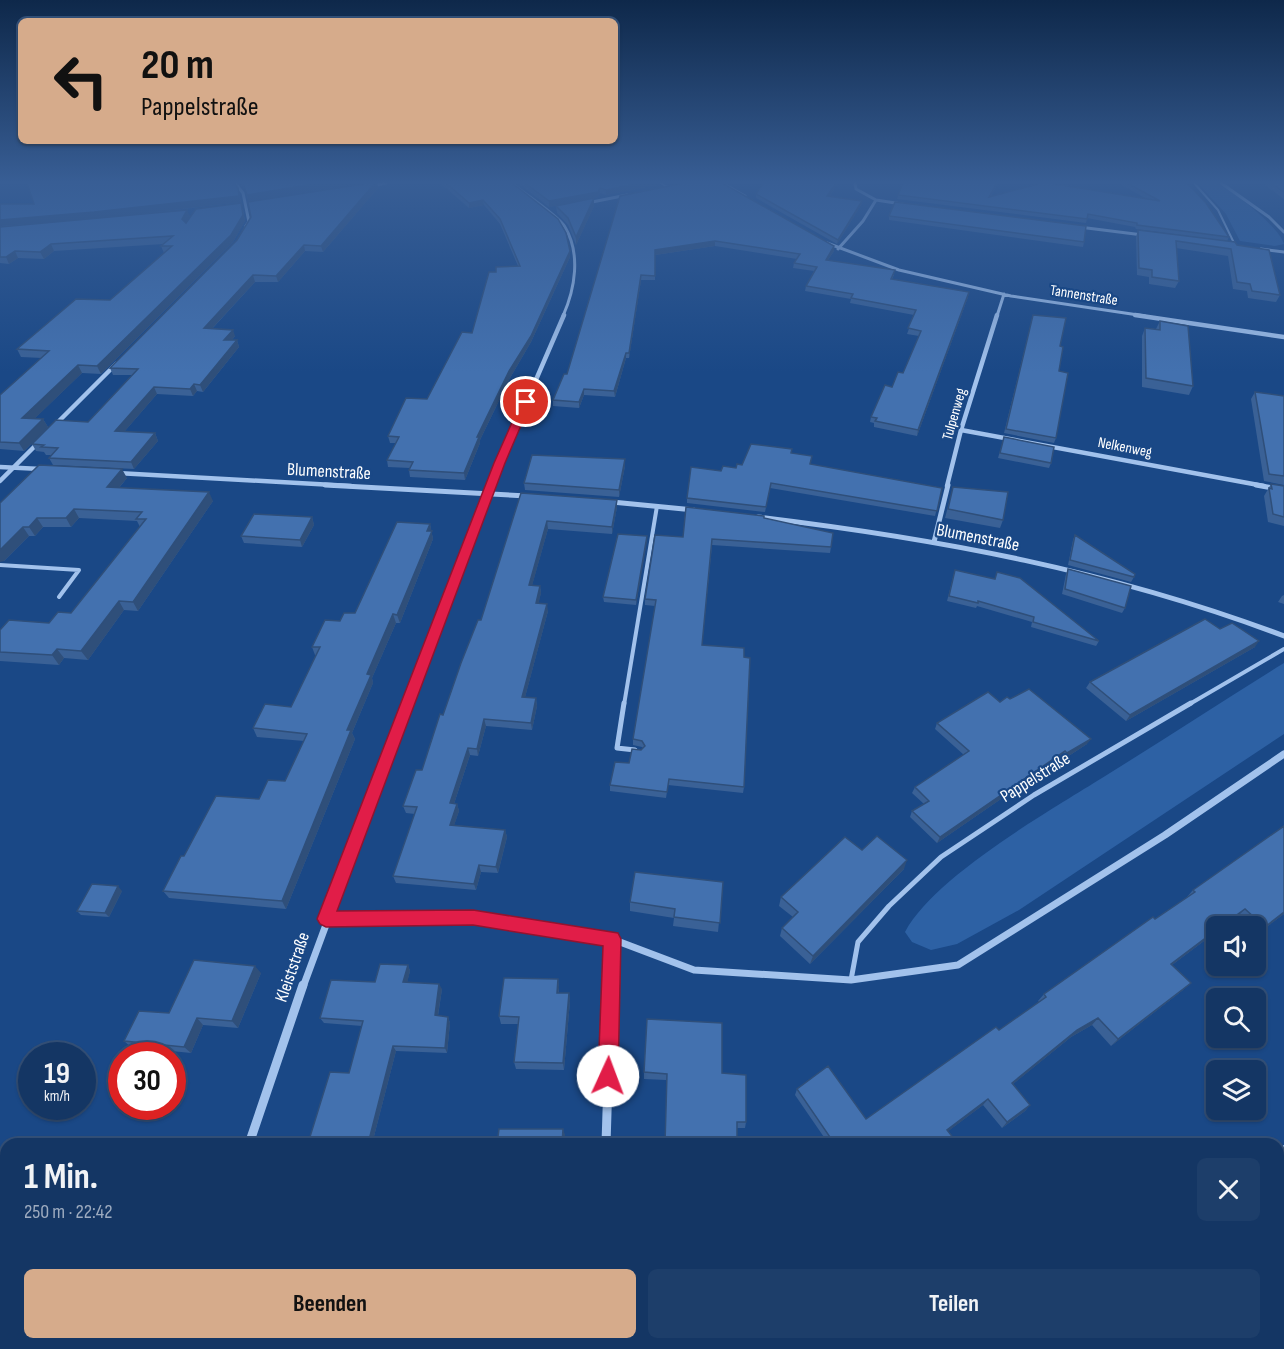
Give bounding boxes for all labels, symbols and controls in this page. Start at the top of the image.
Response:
text: 20 m [141,40,214,91]
icon: left [42,42,120,120]
text: Pappelstraße [141,91,259,123]
street label: Tannenstraße [1049,281,1119,310]
pin [500,376,551,427]
icon: arrive [509,385,542,418]
street label: Tulpenweg [938,386,971,442]
street label: Nelkenweg [1096,433,1154,462]
street label: Blumenstraße [287,459,371,484]
street label: Blumenstraße [935,519,1021,556]
street label: Pappelstraße [996,748,1074,807]
map controls [1206,916,1266,1120]
button: sound [1206,916,1266,976]
street label: Kleiststraße [271,929,314,1005]
button: search [1206,988,1266,1048]
speed limit sign: 30 [108,1042,186,1120]
position arrow [576,1044,640,1108]
text: 19 [44,1056,70,1092]
button: layers [1206,1060,1266,1120]
text: km/h [44,1087,70,1106]
text: 1 Min. [24,1156,98,1199]
button: close [1197,1158,1260,1221]
text: 250 m · 22:42 [24,1200,113,1224]
button: Beenden [24,1269,636,1338]
button: Teilen [648,1269,1260,1338]

